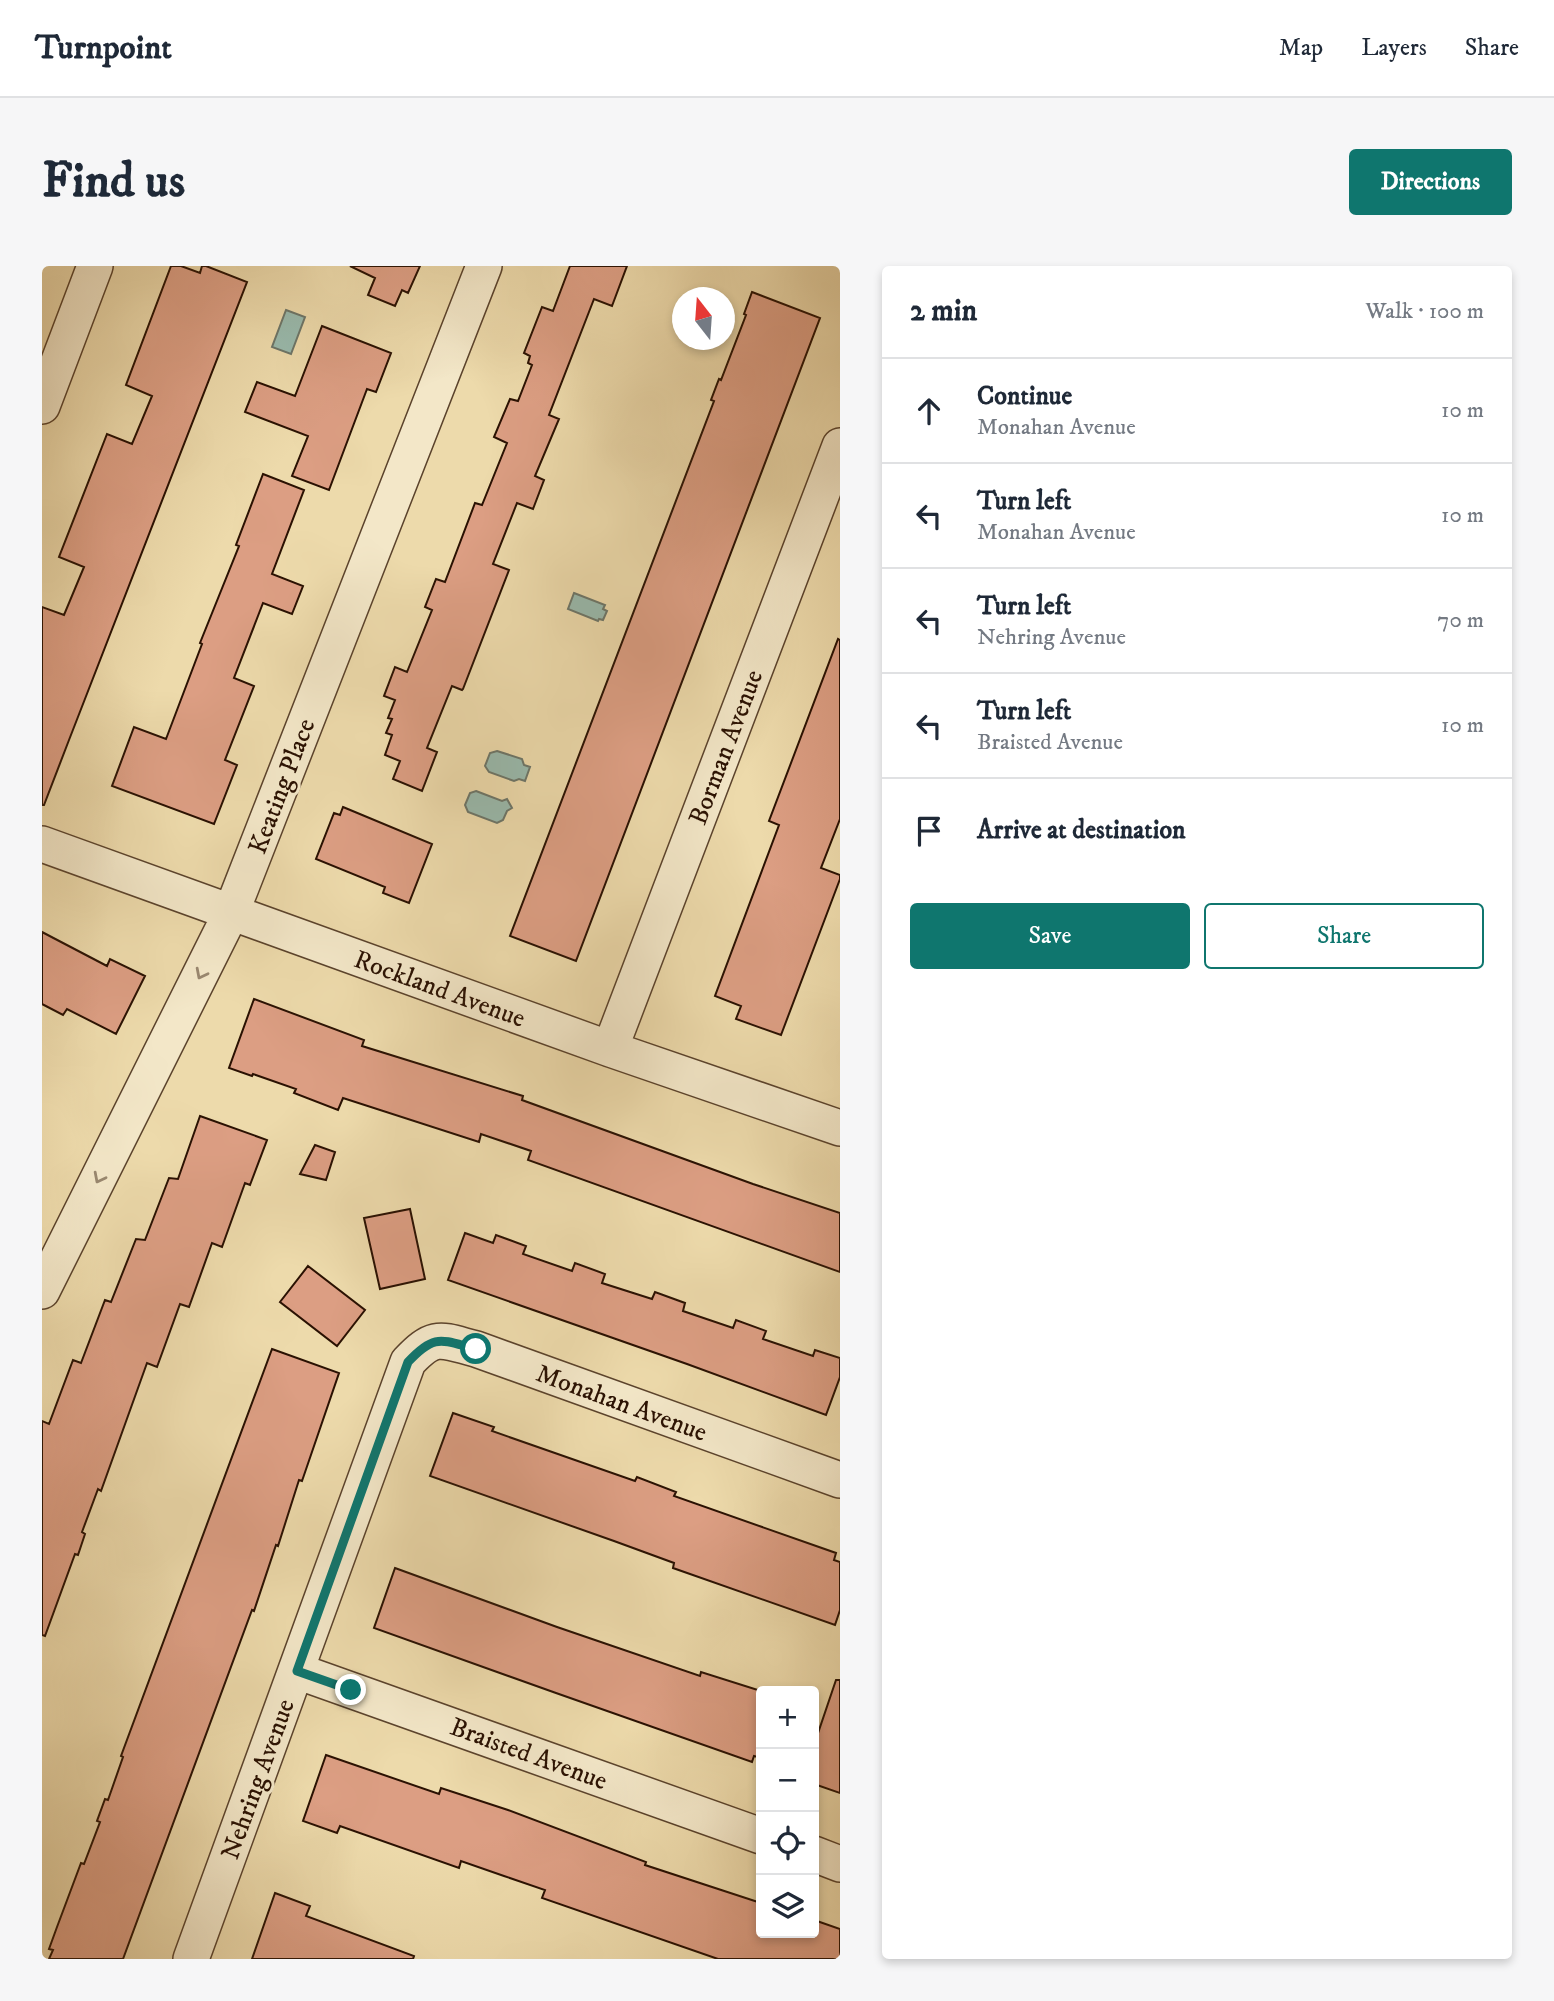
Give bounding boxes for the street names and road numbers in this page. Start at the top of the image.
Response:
street label: Borman Avenue [682,665,771,830]
street label: Keating Place [241,714,323,859]
street label: Rockland Avenue [349,943,530,1036]
street label: Monahan Avenue [532,1357,711,1450]
street label: Nehring Avenue [214,1695,303,1864]
street label: Braisted Avenue [445,1711,612,1798]

